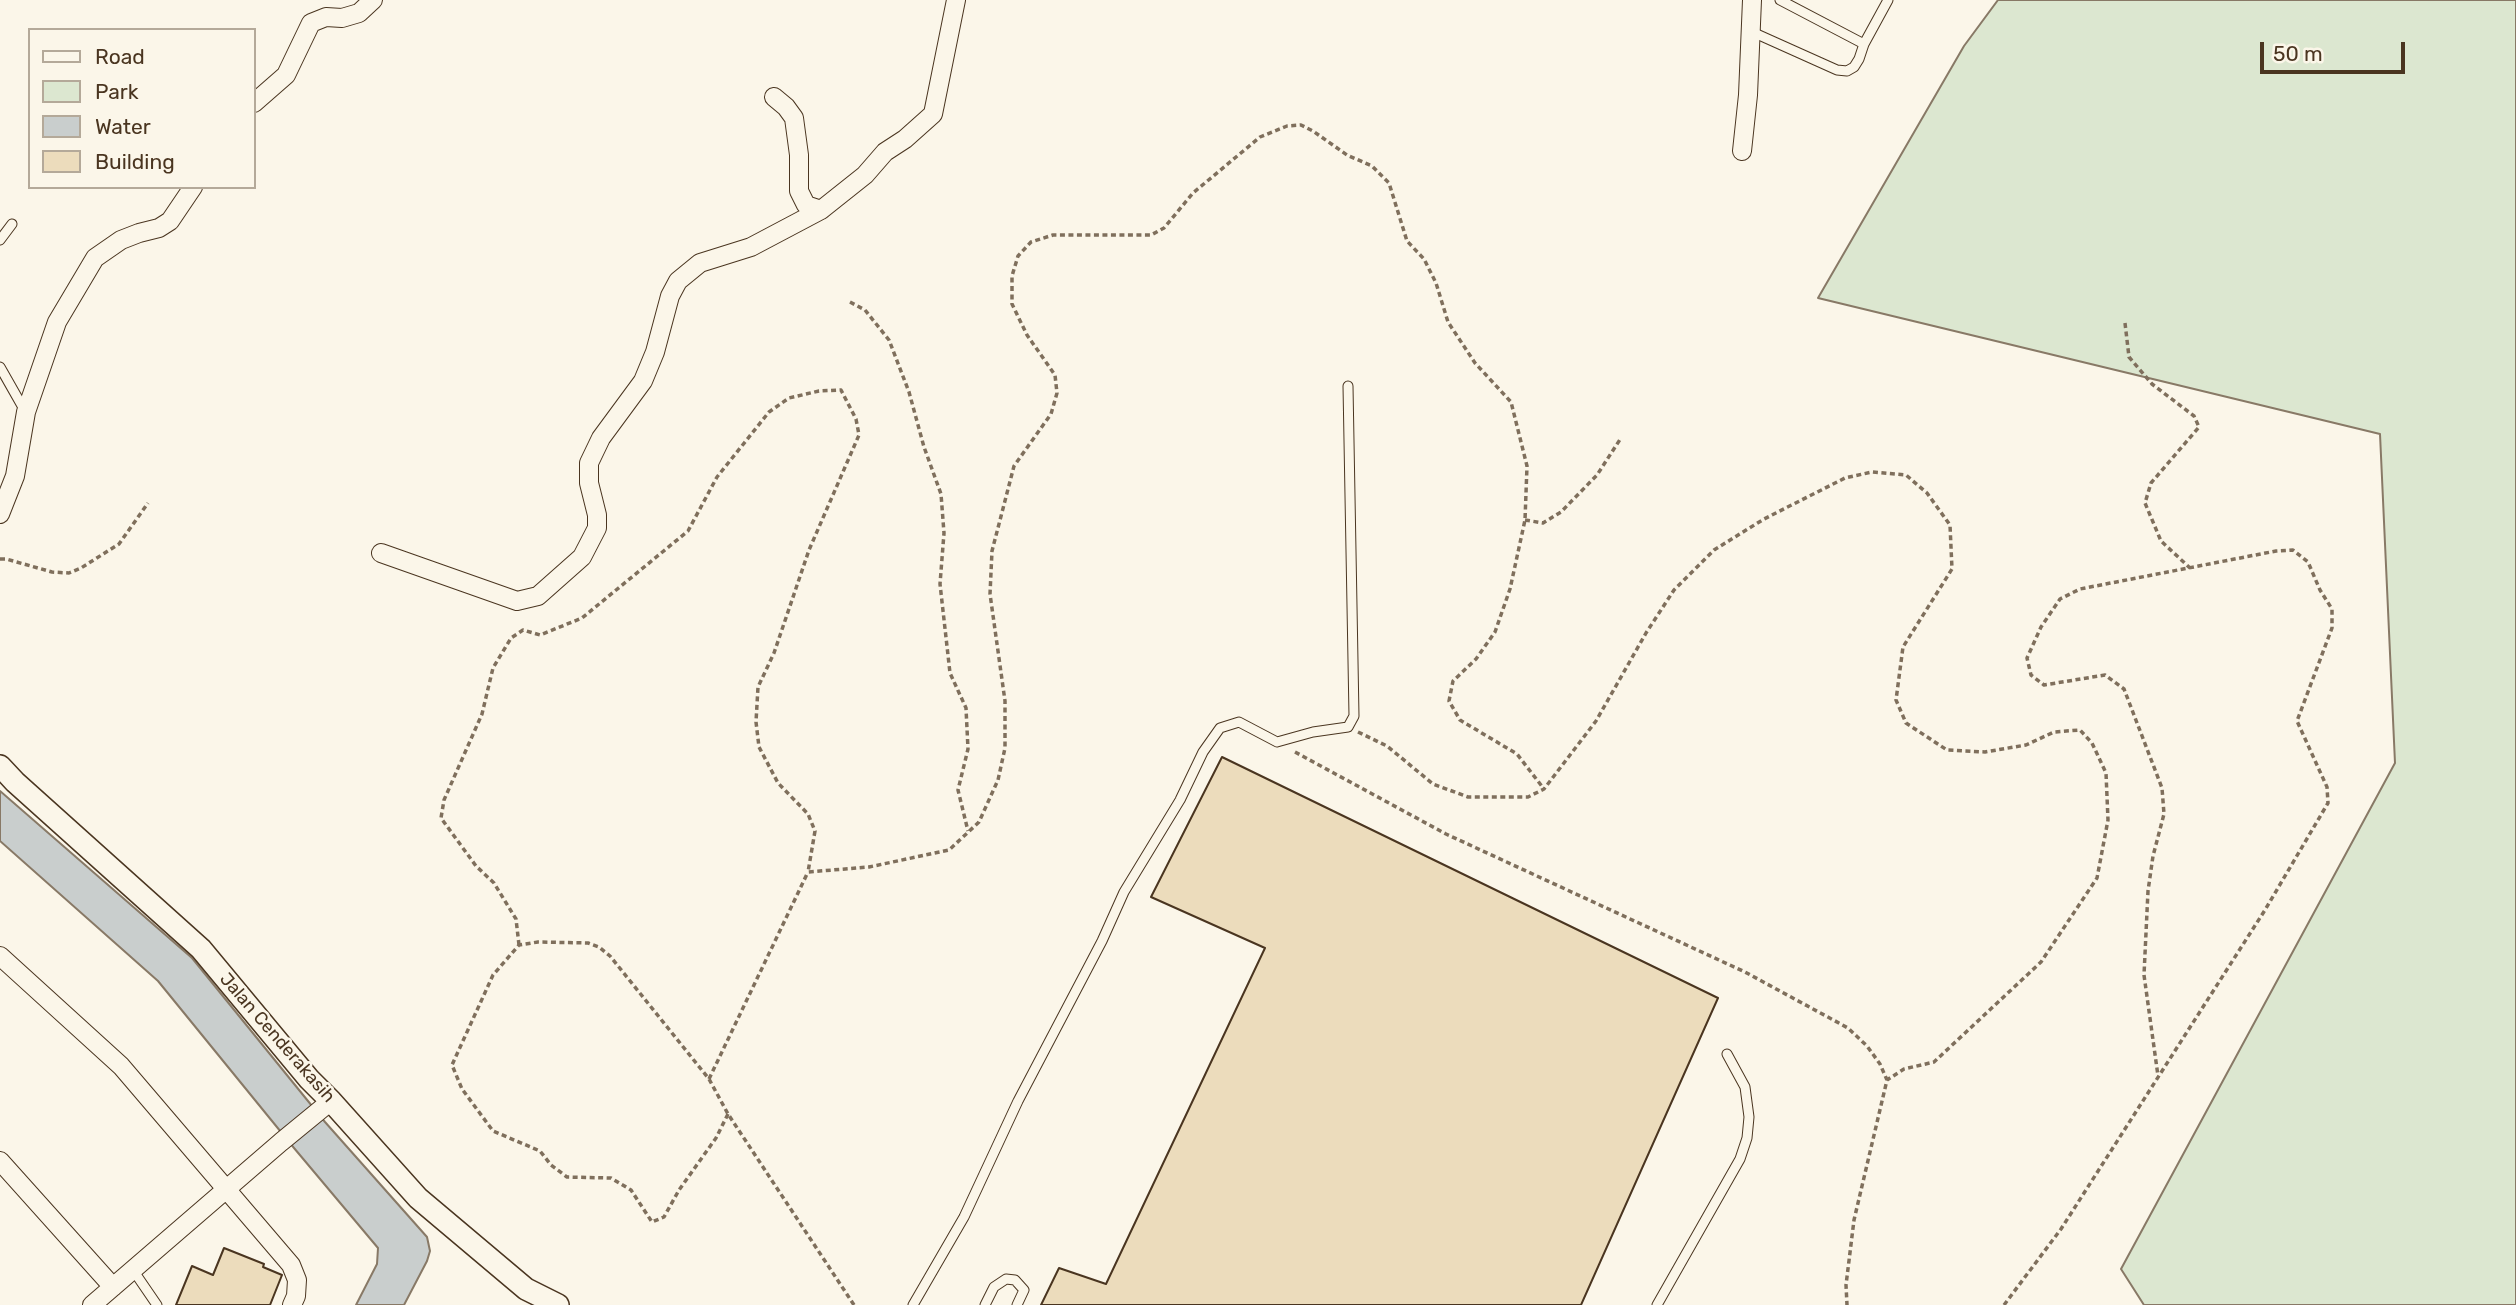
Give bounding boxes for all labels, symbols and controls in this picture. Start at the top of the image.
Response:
legend [28,28,256,189]
scale bar [2264,28,2409,72]
text: 50 m [2273,41,2323,66]
text: Road [95,44,145,69]
text: Park [95,79,139,104]
text: Water [95,114,151,139]
text: Building [95,149,175,174]
street label: Jalan Cenderakasih [215,969,339,1107]

